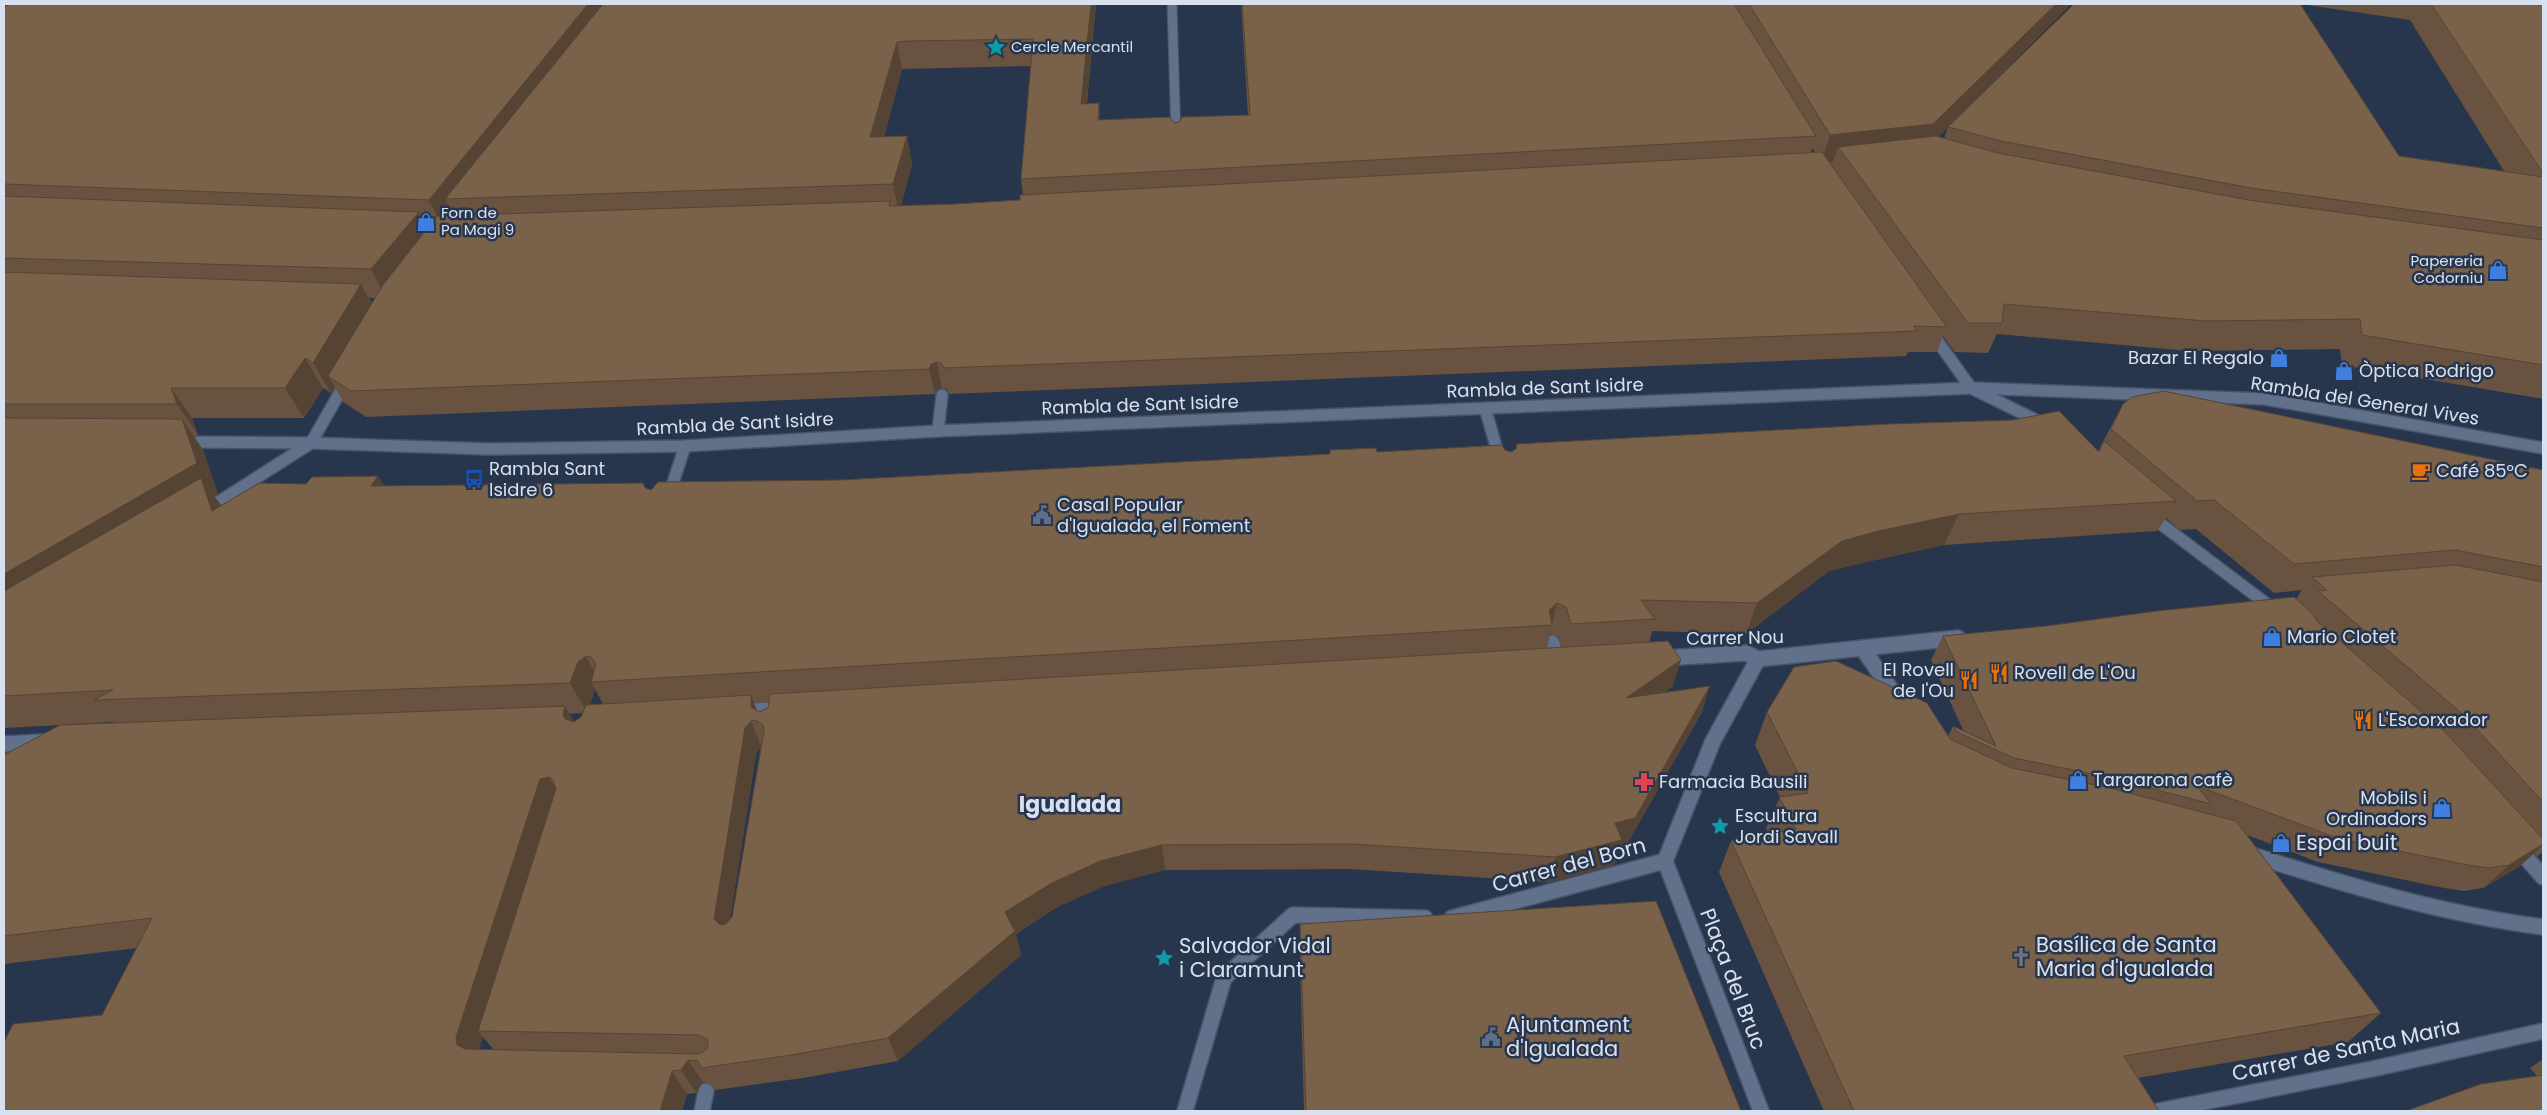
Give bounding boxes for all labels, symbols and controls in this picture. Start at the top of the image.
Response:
place icon: Cercle Mercantil [985,36,1007,58]
place label: Cercle Mercantil [1011,36,1133,57]
place label: Forn de Pa Magi 9 [441,202,514,240]
shop icon: Forn de Pa Magi 9 [415,211,437,233]
place label: Papereria Codorniu [2410,250,2483,288]
shop icon: Papereria Codorniu [2487,259,2509,281]
place label: Bazar El Regalo [2128,345,2264,370]
shop icon: Bazar El Regalo [2268,347,2290,369]
place label: Òptica Rodrigo [2359,358,2494,383]
shop icon: Òptica Rodrigo [2333,360,2355,382]
street label: Rambla del General Vives [2249,370,2481,431]
street label: Rambla de Sant Isidre [1446,372,1644,403]
street label: Rambla de Sant Isidre [1041,389,1239,420]
street label: Rambla de Sant Isidre [636,406,834,441]
place label: Rambla Sant Isidre 6 [489,456,605,502]
place label: Café 85°C [2436,458,2528,483]
cafe icon: Café 85°C [2410,460,2432,482]
bus stop icon: Rambla Sant Isidre 6 [463,468,485,490]
place label: Casal Popular d'Igualada, el Foment [1057,492,1250,538]
public building icon: Casal Popular d'Igualada, el Foment [1031,504,1053,526]
street label: Carrer Nou [1686,624,1784,651]
place label: Mario Clotet [2287,624,2396,649]
shop icon: Mario Clotet [2261,626,2283,648]
place label: El Rovell de I'Ou [1883,657,1954,703]
place label: Rovell de L'Ou [2014,660,2136,685]
restaurant icon: Rovell de L'Ou [1988,662,2010,684]
restaurant icon: El Rovell de I'Ou [1958,669,1980,691]
place label: L'Escorxador [2378,707,2488,732]
restaurant icon: L'Escorxador [2352,709,2374,731]
place label: Targarona cafè [2093,767,2233,792]
place label: Farmacia Bausili [1659,769,1807,794]
shop icon: Targarona cafè [2067,769,2089,791]
pharmacy icon: Farmacia Bausili [1633,771,1655,793]
place label: Mobils i Ordinadors [2326,785,2427,831]
district label: Igualada [1019,789,1121,820]
shop icon: Mobils i Ordinadors [2431,797,2453,819]
place label: Escultura Jordi Savall [1735,803,1838,849]
place icon: Escultura Jordi Savall [1709,815,1731,837]
place label: Espai buit [2296,828,2397,857]
street label: Carrer del Born [1489,830,1649,899]
shop icon: Espai buit [2270,832,2292,854]
street label: Plaça del Bruc [1693,904,1774,1054]
place label: Basílica de Santa Maria d'Igualada [2036,930,2217,983]
place label: Salvador Vidal i Claramunt [1179,931,1331,984]
church icon: Basílica de Santa Maria d'Igualada [2010,946,2032,968]
place icon: Salvador Vidal i Claramunt [1153,947,1175,969]
place label: Ajuntament d'Igualada [1506,1010,1630,1063]
street label: Carrer de Santa Maria [2229,1011,2462,1088]
public building icon: Ajuntament d'Igualada [1480,1026,1502,1048]

